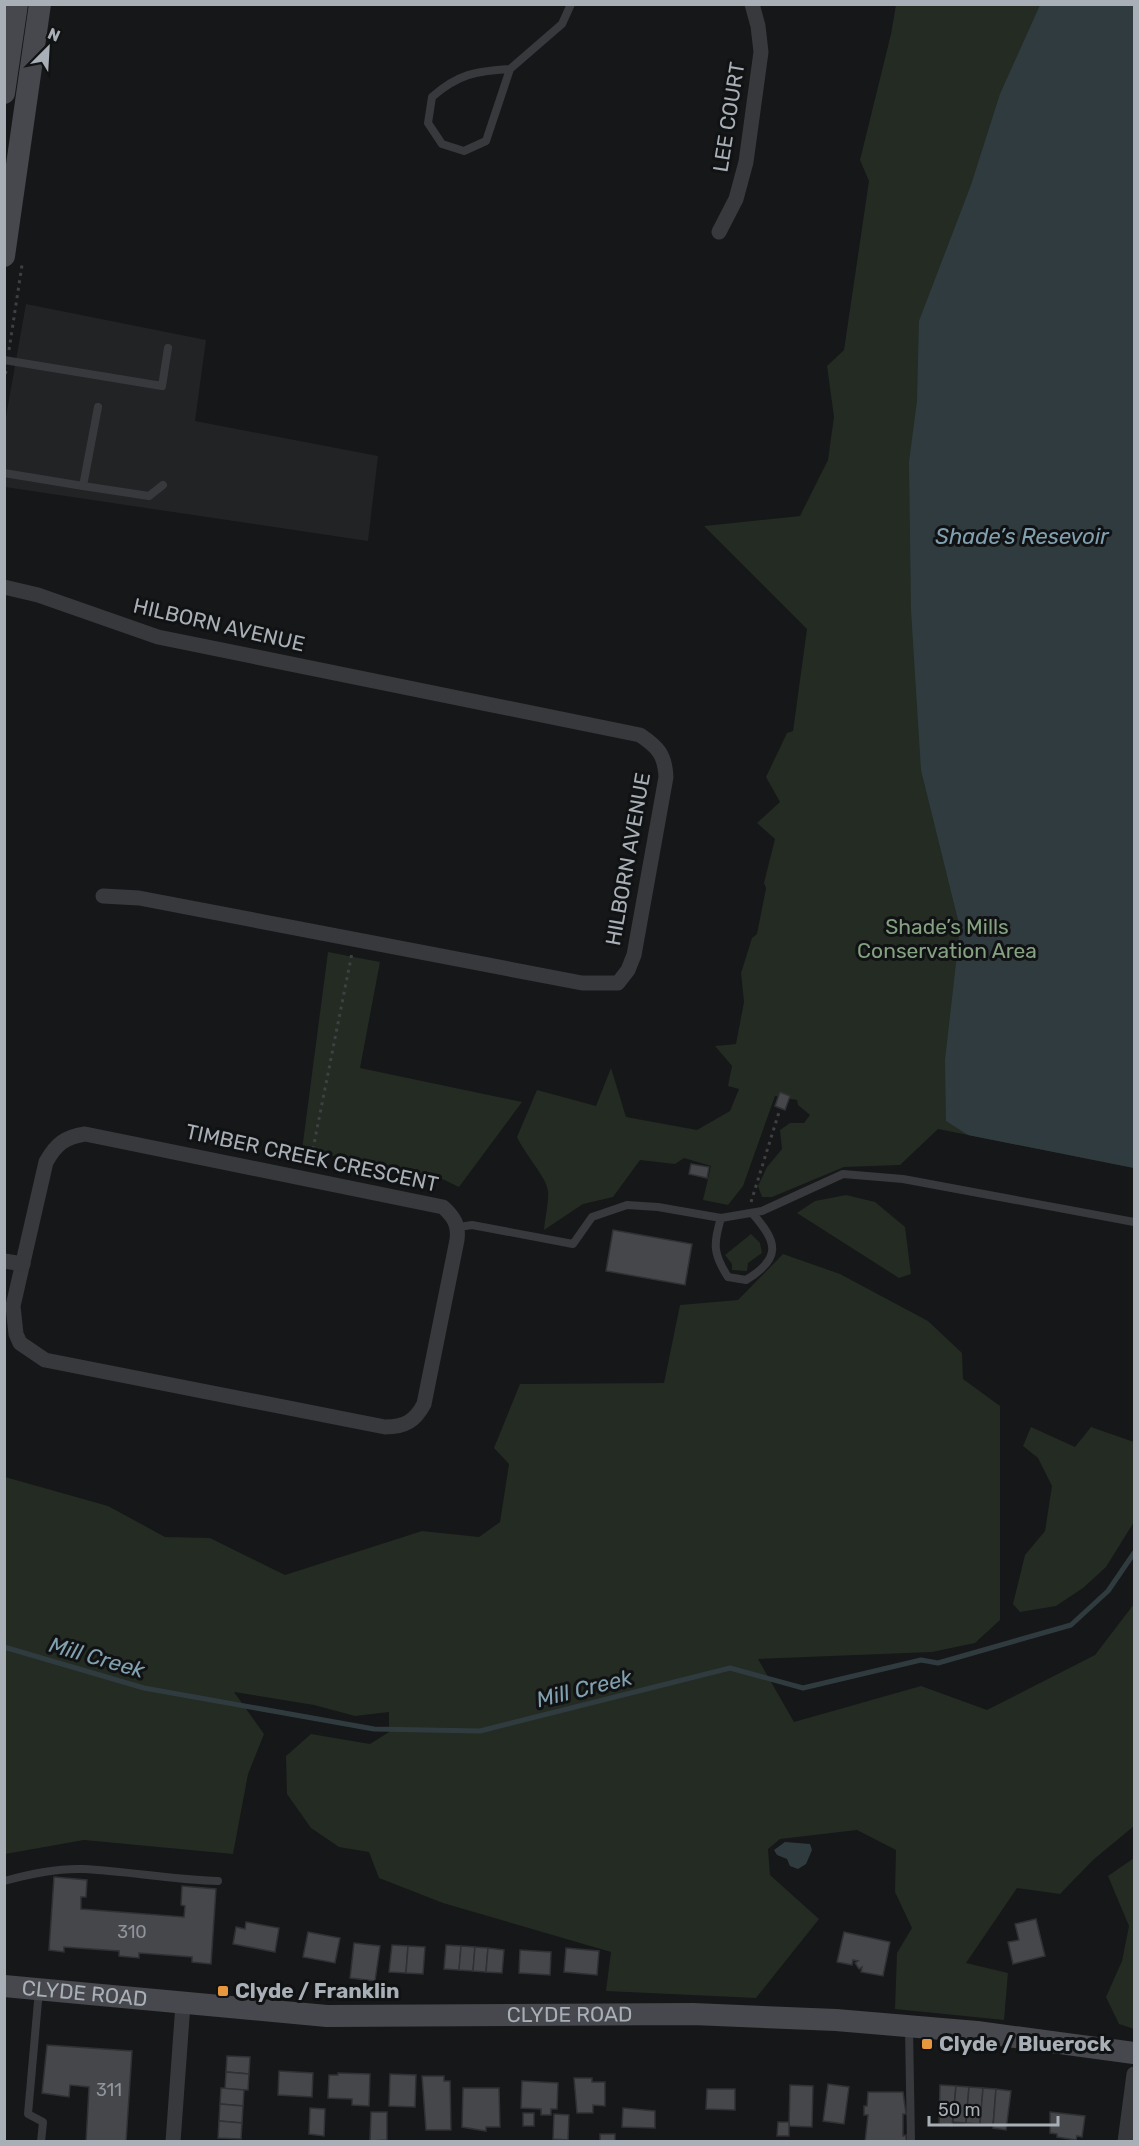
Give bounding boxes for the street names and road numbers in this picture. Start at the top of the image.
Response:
street label: LEE COURT [707,60,750,174]
street label: HILBORN AVENUE [131,593,307,656]
street label: HILBORN AVENUE [600,770,655,947]
street label: TIMBER CREEK CRESCENT [183,1118,441,1197]
street label: CLYDE ROAD [21,1975,148,2011]
street label: CLYDE ROAD [507,2001,633,2027]

